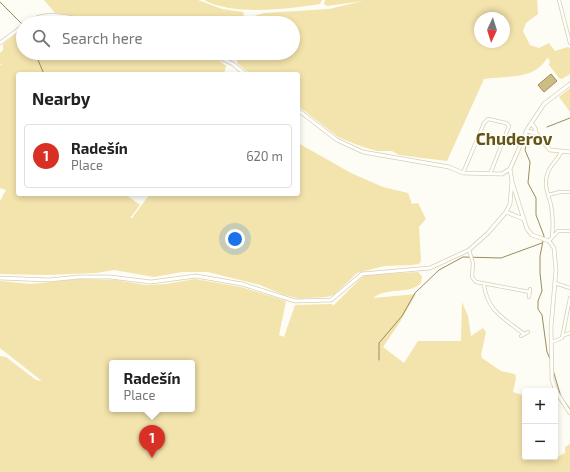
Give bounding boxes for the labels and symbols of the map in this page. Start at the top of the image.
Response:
north arrow [474,12,510,48]
district label: Chuderov [476,128,553,148]
your location [225,229,245,249]
pin: 1 [139,425,165,458]

